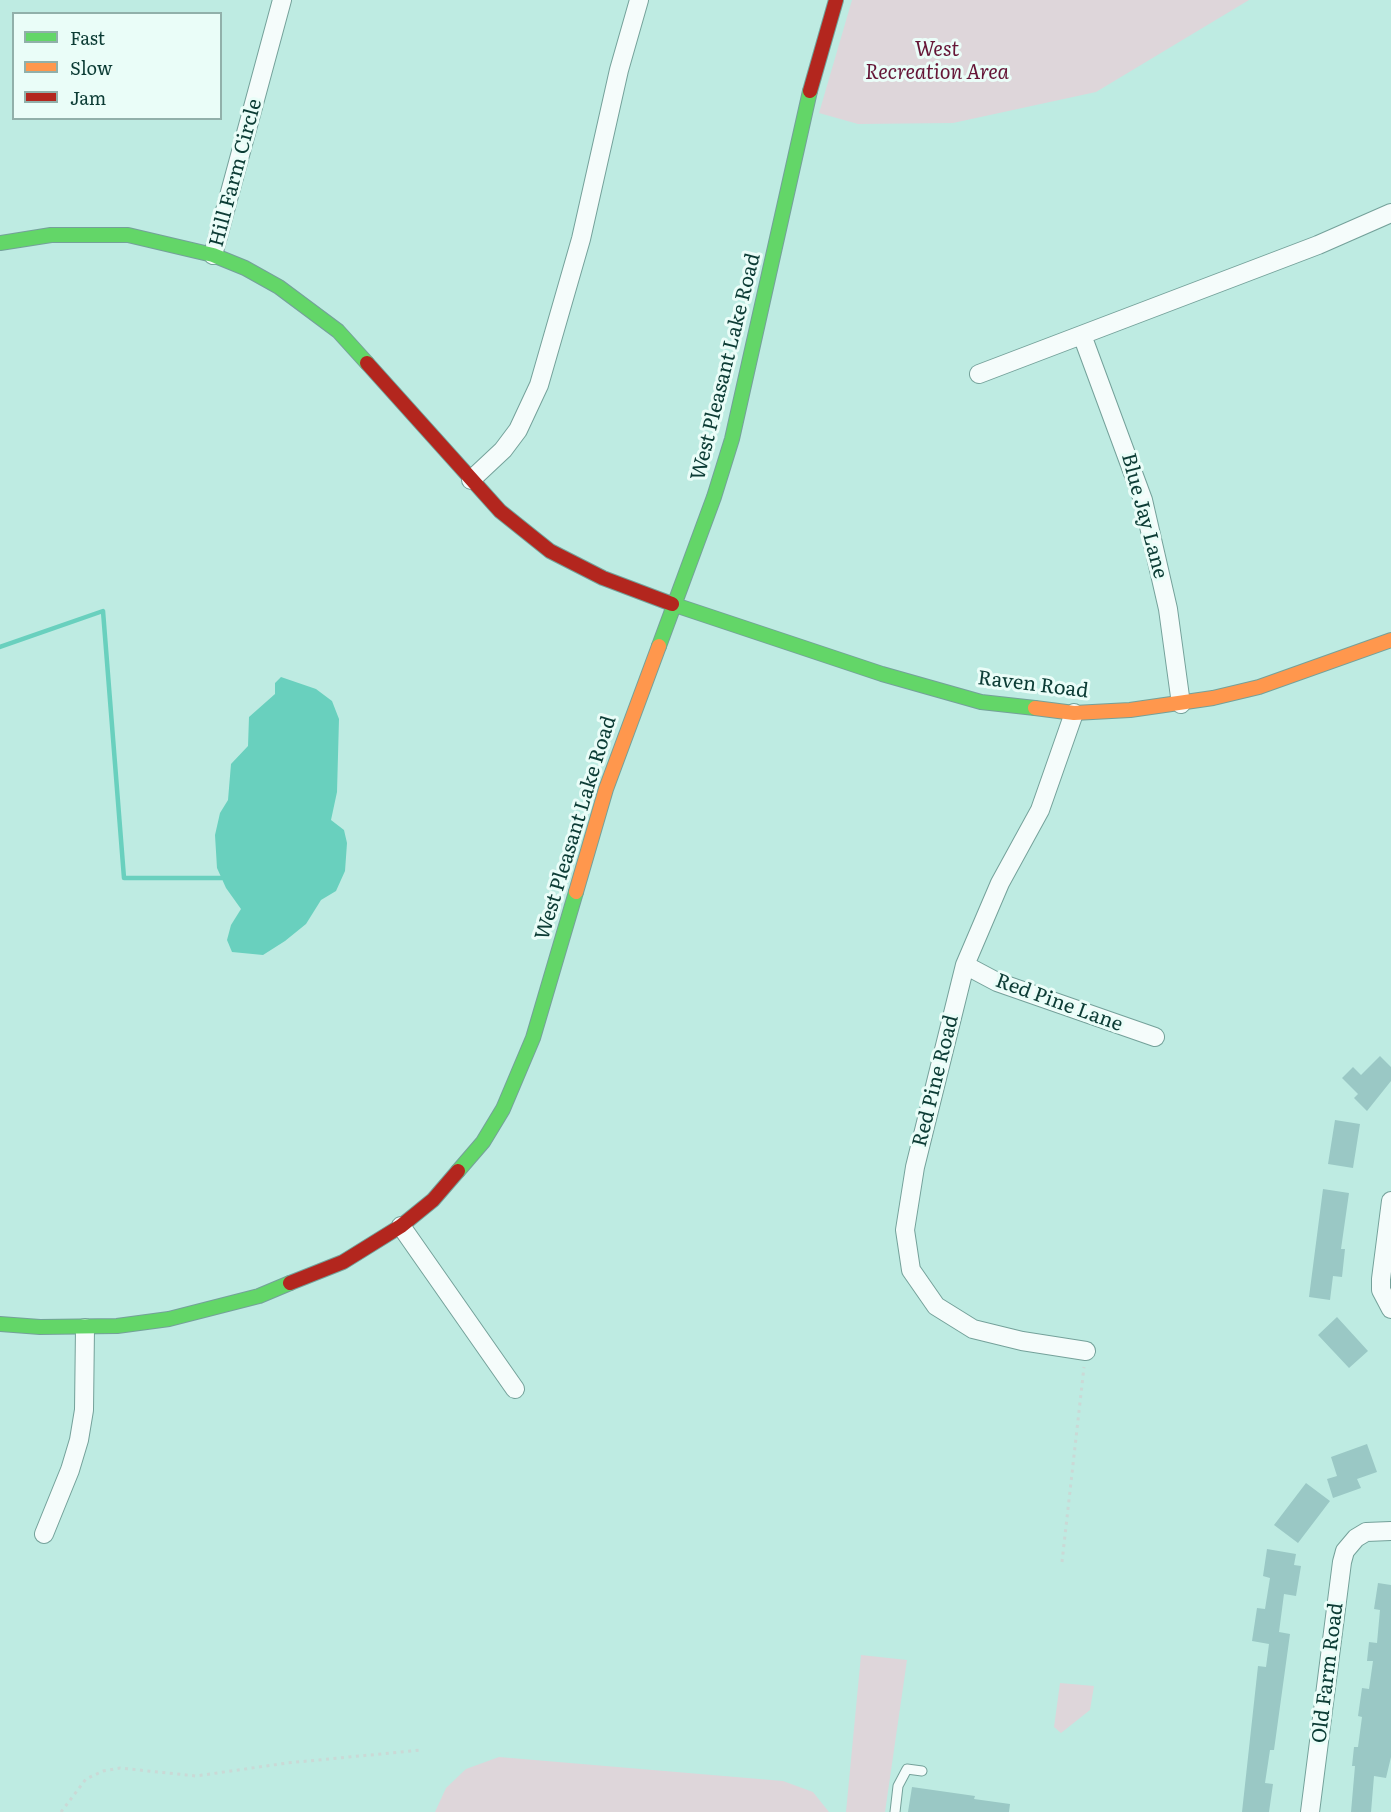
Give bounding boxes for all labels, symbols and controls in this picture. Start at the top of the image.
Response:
legend [12,12,222,120]
text: Fast [70,24,105,51]
park label: West Recreation Area [865,38,1009,85]
text: Slow [70,54,112,81]
text: Jam [70,84,106,111]
street label: Hill Farm Circle [205,96,267,250]
street label: West Pleasant Lake Road [686,251,766,483]
street label: Blue Jay Lane [1116,451,1172,581]
street label: Raven Road [976,666,1090,704]
street label: West Pleasant Lake Road [530,713,622,943]
street label: Red Pine Lane [992,969,1126,1037]
street label: Red Pine Road [908,1012,964,1150]
street label: Old Farm Road [1307,1601,1349,1745]

